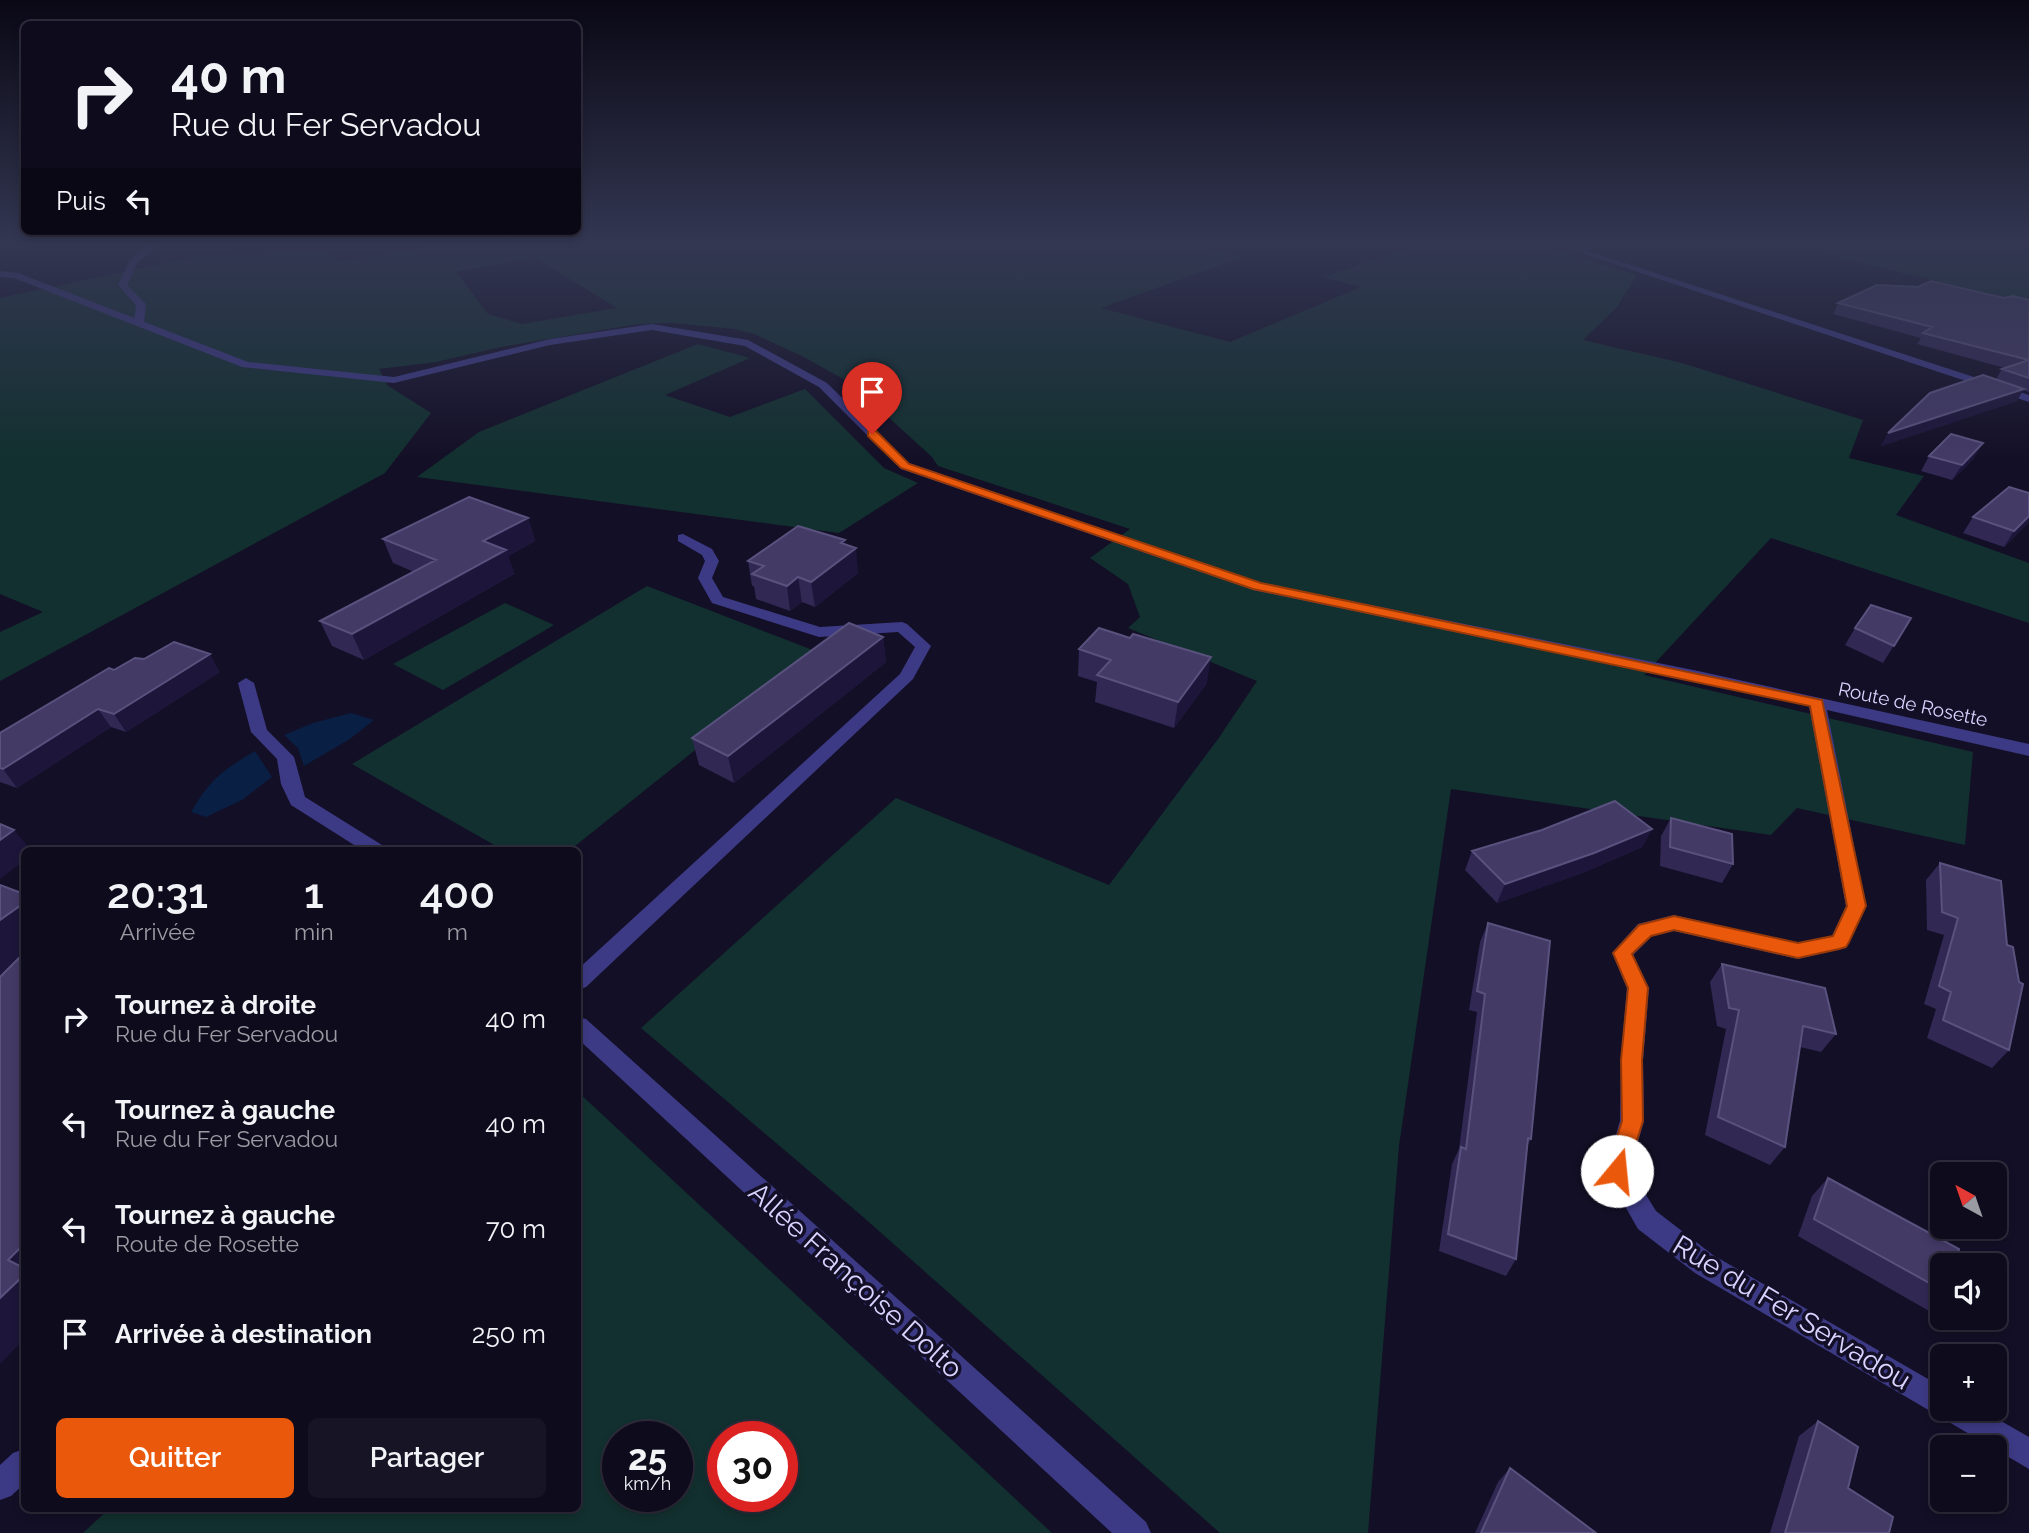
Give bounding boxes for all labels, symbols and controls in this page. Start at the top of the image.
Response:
text: 40 m [171,47,286,104]
icon: right [56,49,147,140]
text: Rue du Fer Servadou [171,106,481,143]
icon: left [120,182,158,220]
text: Puis [56,186,106,216]
pin [842,362,902,434]
icon: arrive [853,373,891,411]
street label: Route de Rosette [1836,677,1990,731]
text: 20:31 [107,869,208,918]
text: 1 [304,869,324,918]
text: 400 [420,869,495,918]
text: Arrivée [120,918,195,945]
text: min [294,918,334,945]
text: m [447,918,468,945]
text: Tournez à droite [115,990,316,1020]
icon: right [56,1000,94,1038]
text: 40 m [485,1004,546,1034]
text: Rue du Fer Servadou [115,1020,338,1047]
text: Tournez à gauche [115,1095,335,1125]
icon: left [56,1105,94,1143]
text: 40 m [485,1109,546,1139]
text: Rue du Fer Servadou [115,1125,338,1152]
position arrow [1580,1134,1654,1208]
north arrow [1930,1162,2007,1239]
map controls [1930,1162,2007,1512]
street label: Allée Françoise Dolto [742,1176,969,1385]
text: Tournez à gauche [115,1200,335,1230]
icon: left [56,1210,94,1248]
text: 70 m [486,1214,546,1244]
street label: Rue du Fer Servadou [1667,1228,1917,1397]
text: Route de Rosette [115,1230,299,1257]
button: sound [1930,1253,2007,1330]
icon: arrive [56,1315,94,1353]
text: Arrivée à destination [115,1319,372,1349]
text: 250 m [472,1319,546,1349]
button: + [1930,1344,2007,1421]
button: Quitter [56,1418,294,1498]
button: Partager [308,1418,546,1498]
speed limit sign: 30 [707,1421,798,1512]
button: − [1930,1435,2007,1512]
text: 25 [628,1437,667,1478]
text: km/h [624,1473,671,1494]

